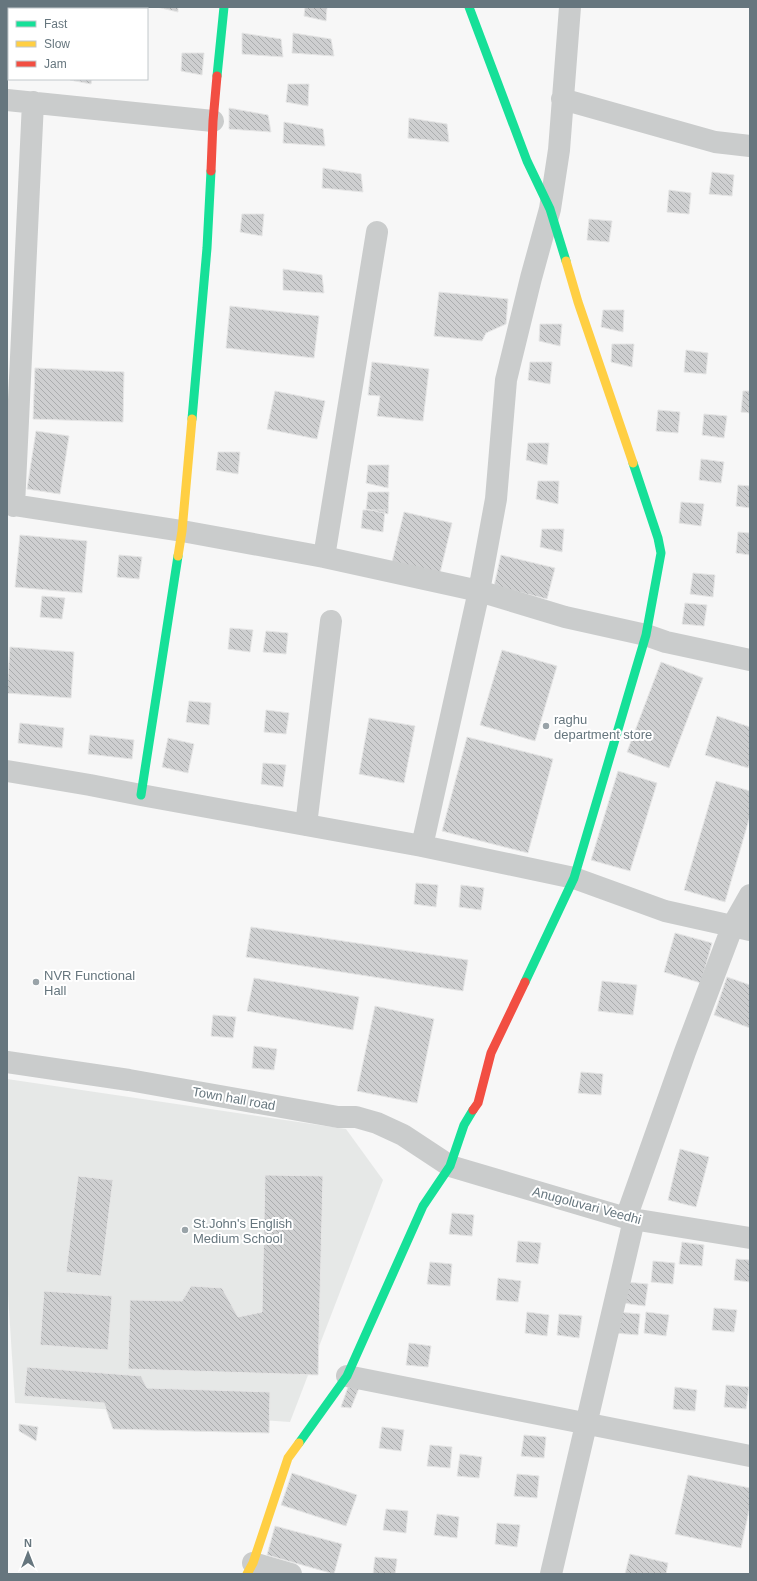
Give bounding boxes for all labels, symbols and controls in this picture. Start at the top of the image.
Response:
legend [8,8,148,80]
text: Fast [44,17,68,31]
text: Slow [44,37,70,51]
text: Jam [44,57,67,71]
place label: raghu department store [554,712,652,742]
marker: raghu department store [541,721,551,731]
place label: NVR Functional Hall [44,968,135,998]
marker: NVR Functional Hall [31,977,41,987]
street label: Town hall road [191,1084,276,1113]
street label: Anugoluvari Veedhi [531,1184,643,1227]
place label: St.John's English Medium School [193,1216,292,1246]
marker: St.John's English Medium School [180,1225,190,1235]
north arrow [8,1533,48,1573]
text: N [24,1537,32,1549]

